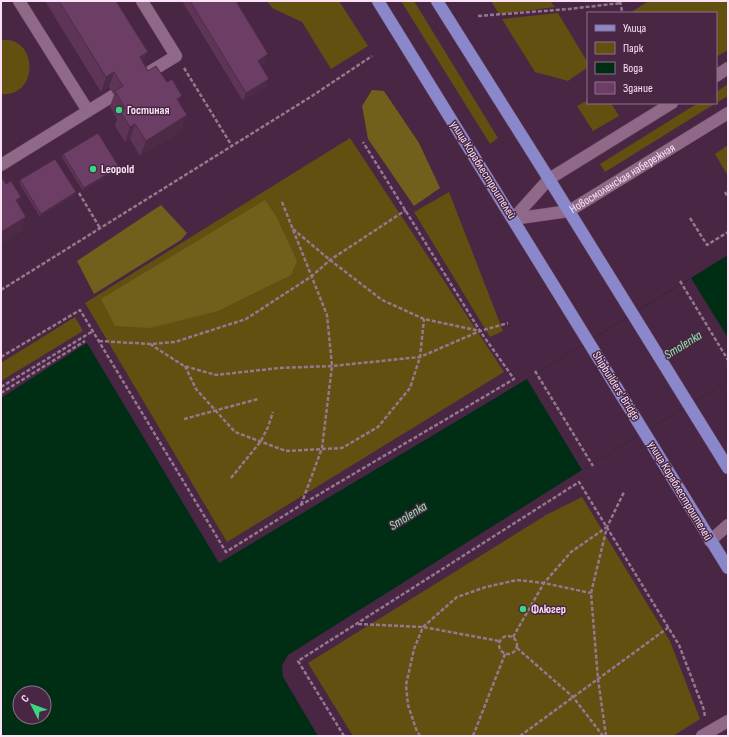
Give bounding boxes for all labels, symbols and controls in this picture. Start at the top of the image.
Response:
legend [587,12,717,104]
text: Улица [623,21,647,36]
text: Парк [623,41,644,56]
text: Вода [623,61,643,76]
text: Здание [623,81,653,96]
place label: Гостиная [127,103,169,118]
marker: Гостиная [114,105,124,115]
street label: улица Кораблестроителей [447,118,519,222]
street label: Новосмоленская набережная [566,140,678,217]
place label: Leopold [101,162,134,177]
marker: Leopold [88,164,98,174]
water label: Smolenka [661,327,706,363]
street label: Shipbuilders' Bridge [589,349,643,423]
street label: улица Кораблестроителей [644,439,716,543]
water label: Smolenka [386,498,431,534]
place label: Флюгер [531,602,566,617]
marker: Флюгер [518,604,528,614]
north arrow [12,685,52,725]
text: С [18,692,32,705]

